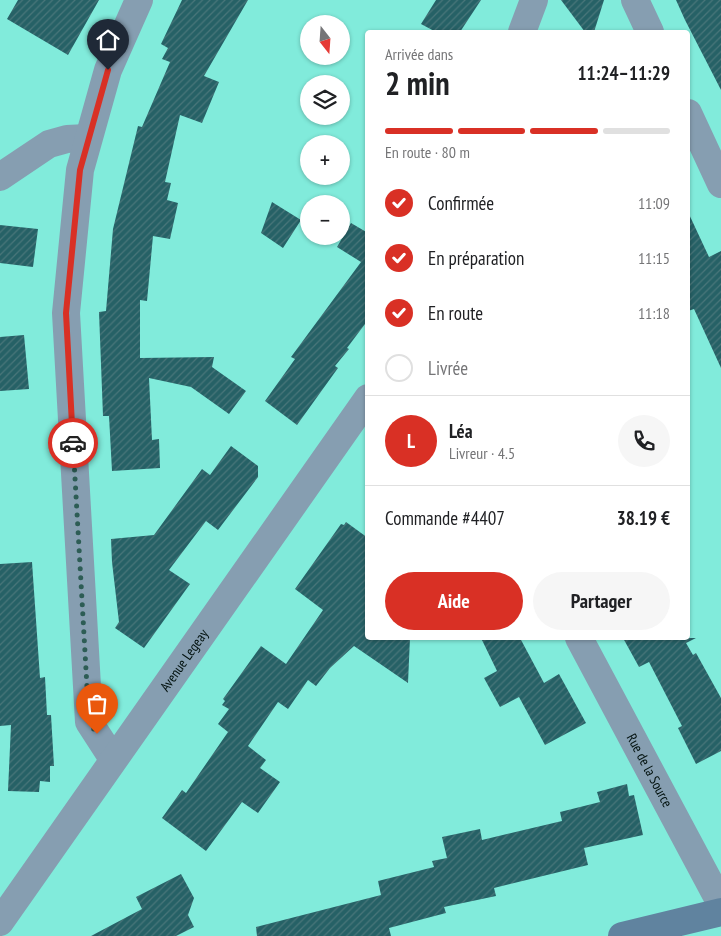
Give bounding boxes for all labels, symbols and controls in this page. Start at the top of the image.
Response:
north arrow [300,15,350,65]
map controls [300,15,350,245]
pin [87,19,129,70]
icon: home [94,26,122,54]
text: Arrivée dans [385,44,453,64]
text: 11:24–11:29 [577,61,670,85]
text: 2 min [385,62,450,104]
button: layers [300,75,350,125]
button: + [300,135,350,185]
text: En route · 80 m [385,142,470,162]
icon: check [385,189,413,217]
text: Confirmée [428,191,494,215]
text: 11:09 [638,193,670,213]
button: − [300,195,350,245]
icon: check [385,244,413,272]
text: En préparation [428,246,524,270]
text: 11:15 [638,248,670,268]
icon: check [385,299,413,327]
text: En route [428,301,483,325]
text: 11:18 [638,303,670,323]
text: Livrée [428,356,468,380]
button: phone [618,415,670,467]
courier [48,418,98,468]
text: Léa [449,419,473,443]
icon: car [59,429,87,457]
text: L [407,429,415,453]
text: Livreur · 4.5 [449,443,515,463]
text: Commande #4407 [385,506,505,530]
text: 38.19 € [617,506,670,530]
button: Aide [385,572,523,630]
button: Partager [533,572,670,630]
street label: Avenue Legeay [156,625,212,695]
pin [76,683,118,734]
icon: bag [83,690,111,718]
street label: Rue de la Source [623,730,677,810]

